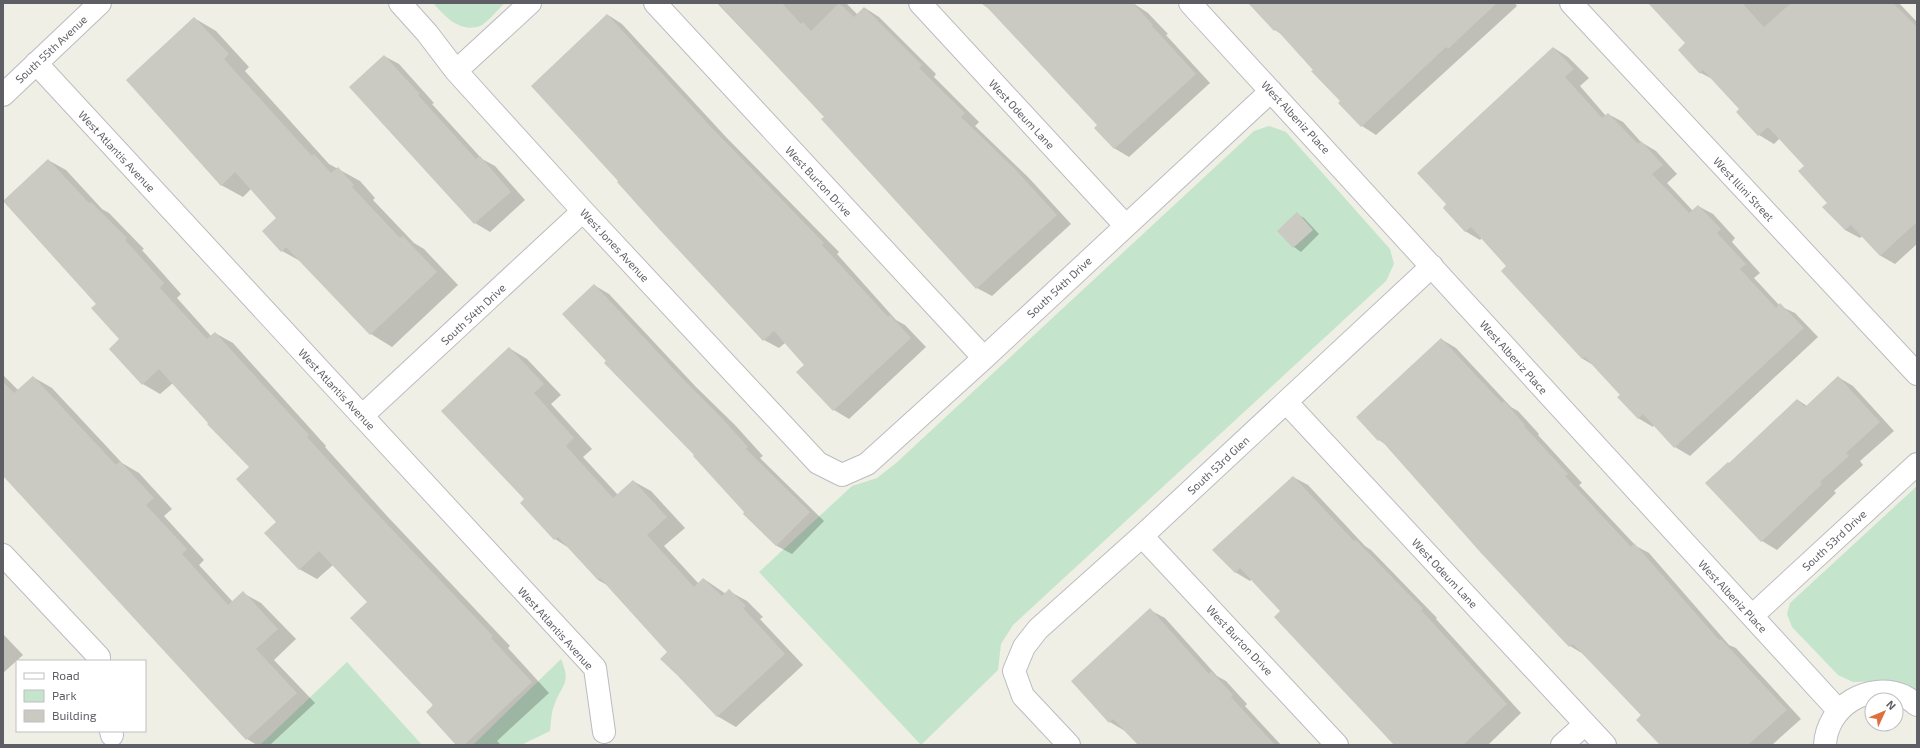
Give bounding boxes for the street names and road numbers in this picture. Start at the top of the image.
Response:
street label: South 55th Avenue [13,12,90,86]
street label: West Odeum Lane [986,77,1058,152]
street label: West Albeniz Place [1259,78,1333,156]
street label: West Atlantis Avenue [76,108,158,194]
street label: West Burton Drive [783,143,855,219]
street label: West Illini Street [1711,154,1777,224]
street label: West Jones Avenue [578,206,652,284]
street label: South 54th Drive [1024,254,1094,320]
street label: South 54th Drive [438,281,508,347]
street label: West Albeniz Place [1478,318,1551,397]
street label: West Atlantis Avenue [296,346,378,432]
street label: South 53rd Glen [1185,433,1251,497]
street label: South 53rd Drive [1799,507,1869,573]
street label: West Odeum Lane [1409,536,1481,611]
street label: West Albeniz Place [1696,557,1770,635]
street label: West Atlantis Avenue [516,584,596,672]
street label: West Burton Drive [1204,602,1276,678]

